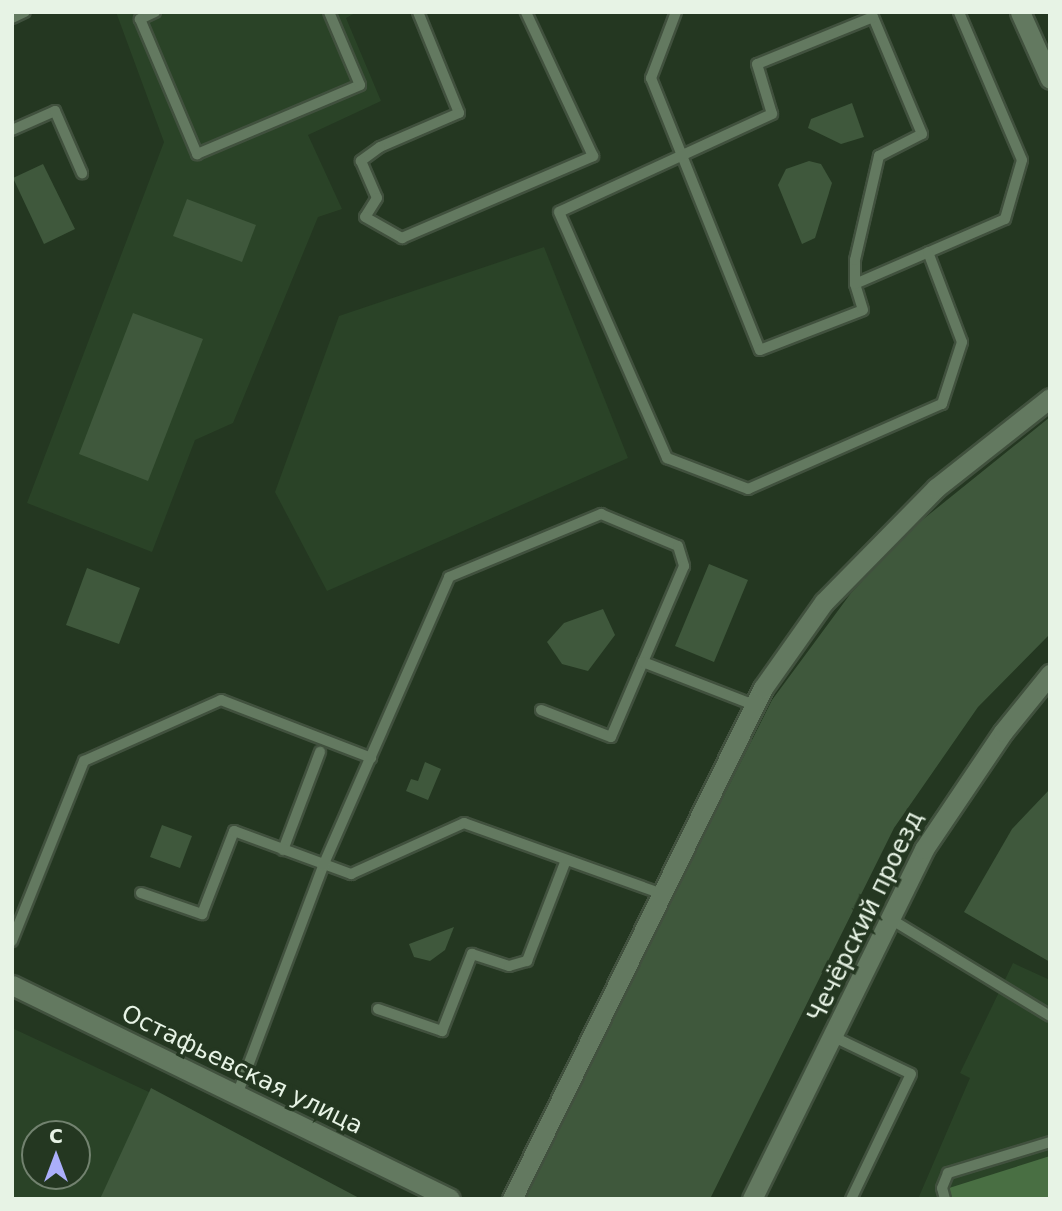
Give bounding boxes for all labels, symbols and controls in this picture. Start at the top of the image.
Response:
street label: Чечёрский проезд [802,807,930,1027]
street label: Остафьевская улица [117,999,367,1141]
north arrow [21,1120,91,1190]
text: С [49,1125,63,1147]

